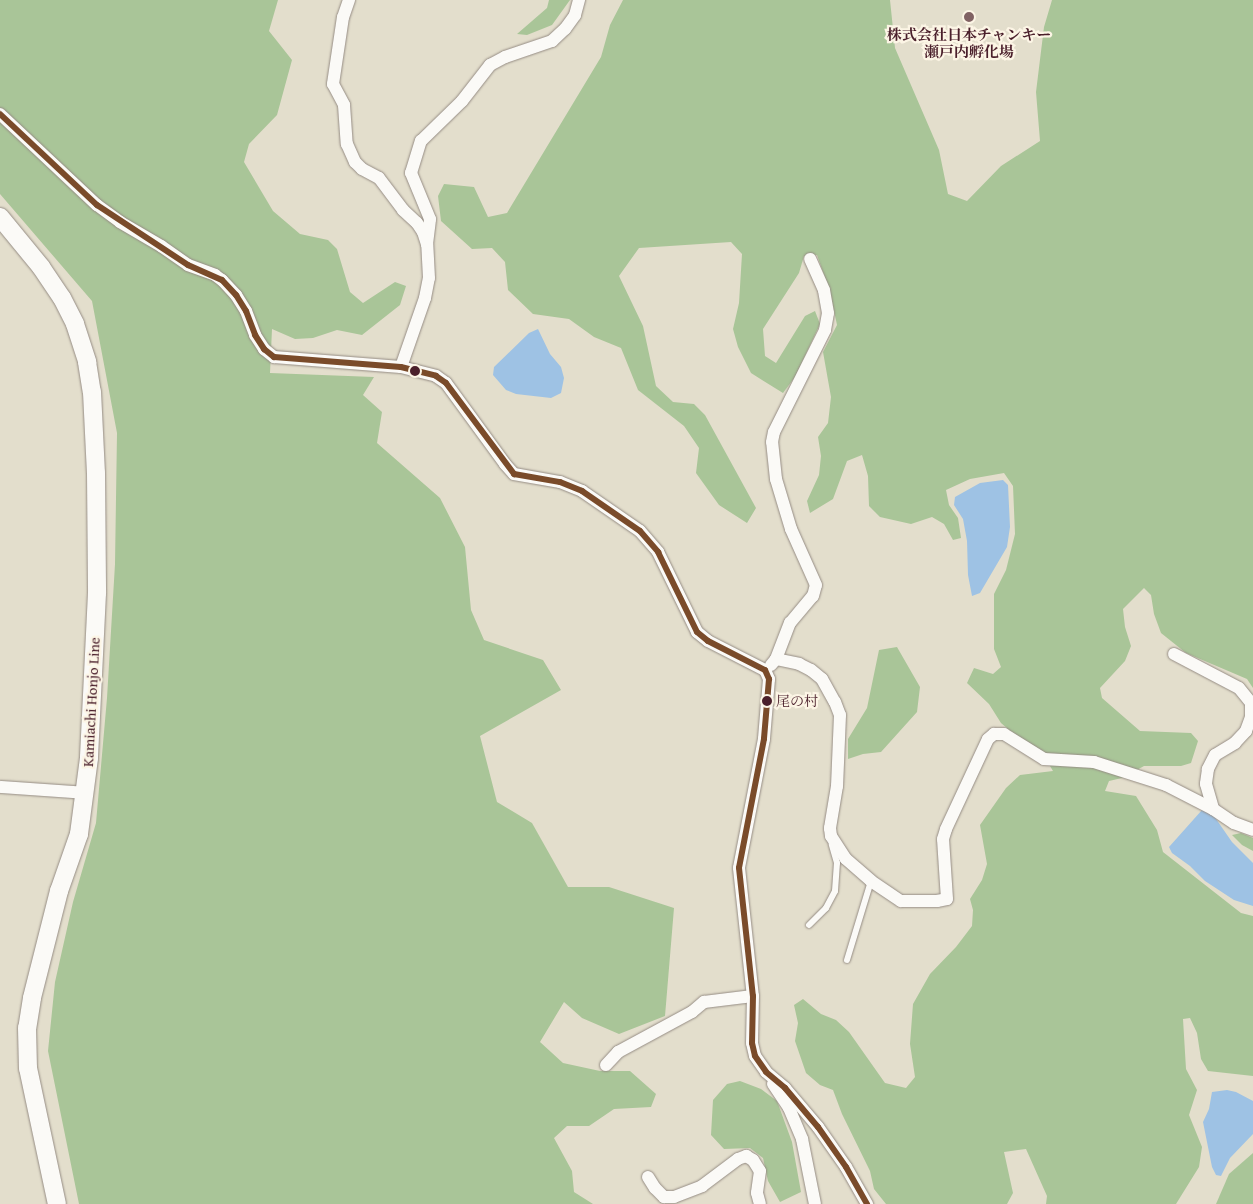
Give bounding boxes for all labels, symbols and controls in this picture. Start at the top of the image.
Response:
marker: 株式会社日本チャンキー 瀬戸内孵化場 [963,11,975,23]
place label: 株式会社日本チャンキー 瀬戸内孵化場 [887,25,1051,60]
unlabelled marker [410,366,420,376]
street label: Kamiachi Honjo Line [79,637,103,767]
place label: 尾の村 [776,693,818,709]
marker: 尾の村 [762,696,772,706]

